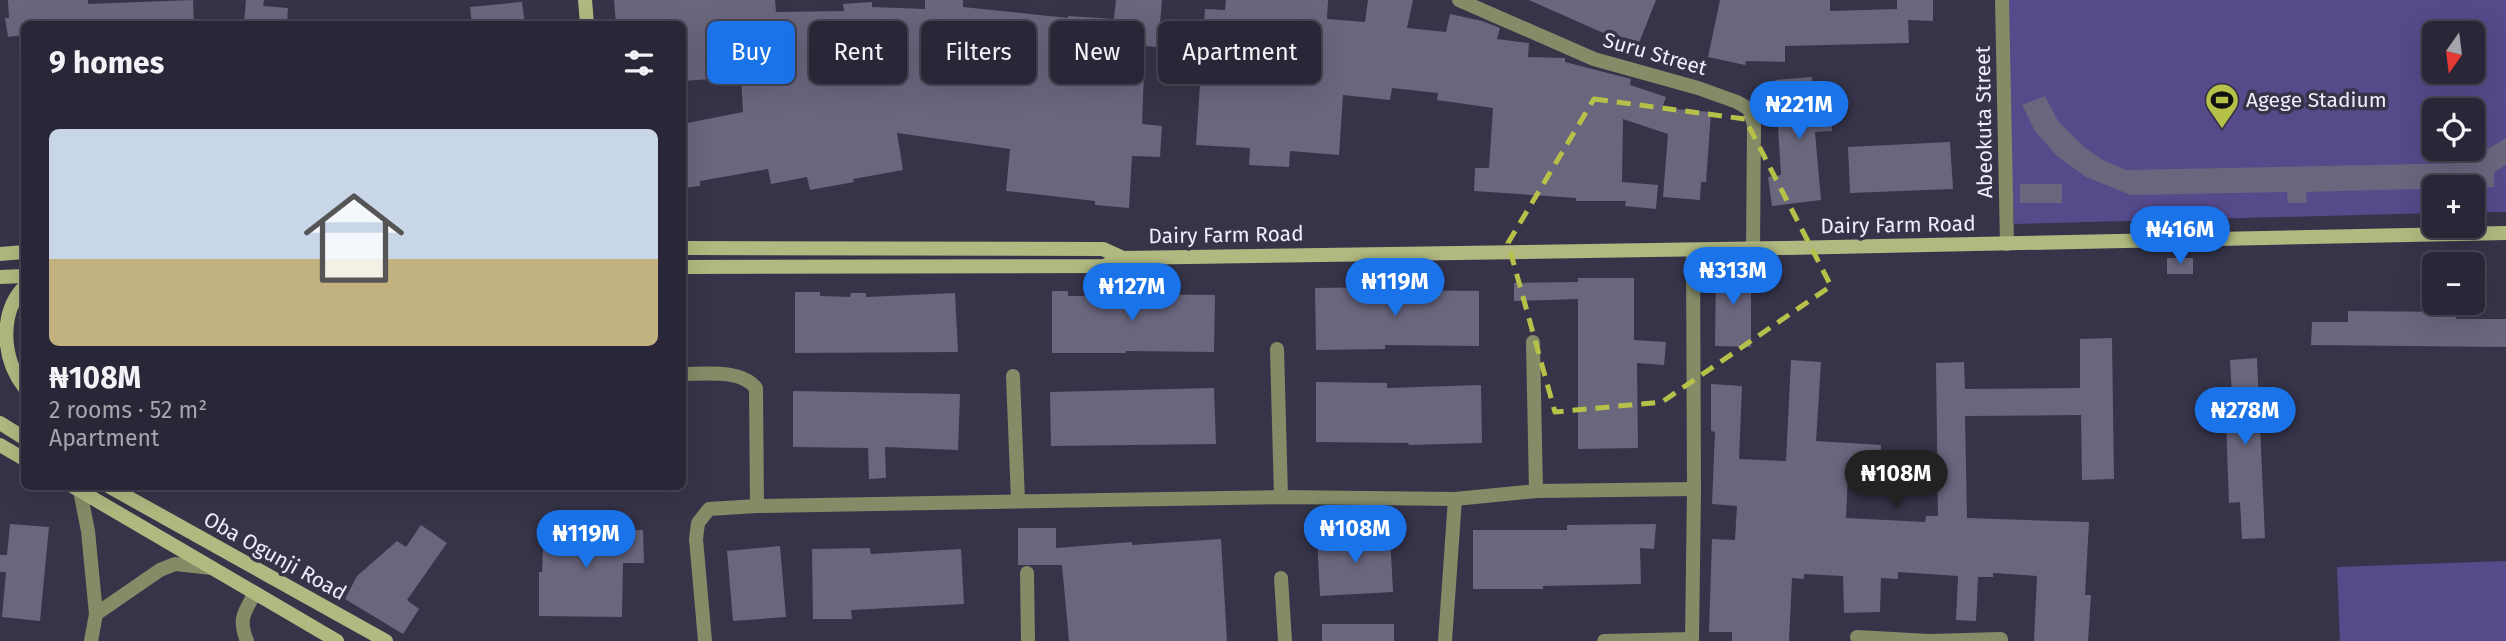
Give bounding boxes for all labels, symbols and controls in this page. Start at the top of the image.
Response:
chip: Buy [707,21,795,84]
chip: Rent [809,21,907,84]
chip: Filters [921,21,1036,84]
chip: New [1050,21,1144,84]
chip: Apartment [1158,21,1321,84]
north arrow [2422,21,2485,84]
map controls [2422,21,2485,315]
street label: Suru Street [1600,27,1710,81]
icon: filters [620,44,658,82]
text: 9 homes [49,45,164,81]
street label: Abeokuta Street [1970,45,1998,198]
sports icon: Agege Stadium [2203,81,2241,130]
pin: ₦221M [1750,82,1848,141]
place label: Agege Stadium [2246,87,2387,113]
text: ₦221M [1765,90,1833,118]
button: locate [2422,98,2485,161]
icon: home [291,175,417,301]
button: + [2422,175,2485,238]
pin: ₦416M [2131,206,2229,266]
street label: Dairy Farm Road [1820,211,1976,239]
text: ₦416M [2146,215,2214,243]
street label: Dairy Farm Road [1148,221,1304,249]
pin: ₦313M [1684,247,1782,307]
button: − [2422,252,2485,315]
text: ₦313M [1699,256,1767,284]
pin: ₦119M [1346,258,1444,318]
pin: ₦127M [1083,264,1181,323]
text: ₦119M [1362,267,1428,295]
text: ₦127M [1099,272,1165,300]
text: ₦108M [49,360,141,396]
pin: ₦278M [2196,388,2294,447]
text: 2 rooms · 52 m² [49,396,207,424]
text: ₦278M [2211,396,2279,424]
text: Apartment [49,424,159,452]
pin: ₦108M [1847,450,1945,510]
text: ₦108M [1861,459,1931,487]
pin: ₦108M [1306,505,1404,565]
street label: Oba Ogunji Road [199,506,351,606]
pin: ₦119M [537,510,635,570]
text: ₦108M [1320,514,1390,542]
text: ₦119M [553,519,619,547]

